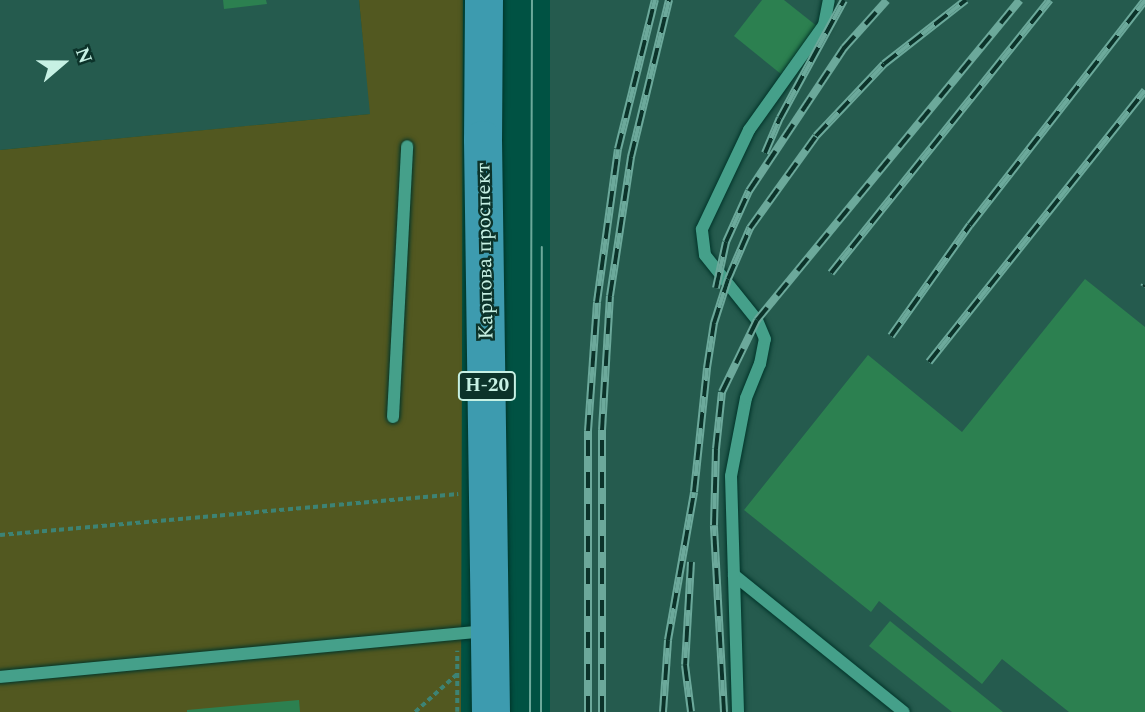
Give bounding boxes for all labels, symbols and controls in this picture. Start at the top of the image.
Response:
north arrow [28,28,98,98]
text: N [67,43,99,68]
street label: Карпова проспект [471,162,499,340]
road number: Н-20 [457,370,517,402]

